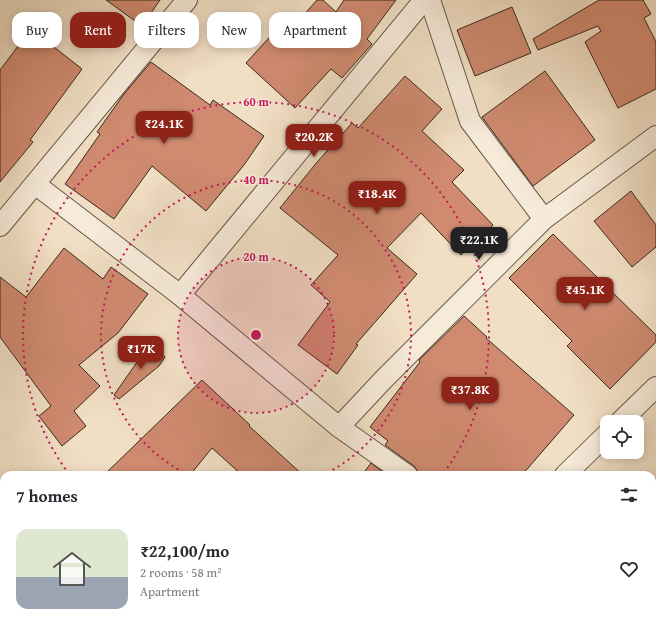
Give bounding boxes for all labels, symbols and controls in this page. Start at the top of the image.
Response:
chip: Buy [12,12,62,48]
chip: Rent [70,12,126,48]
chip: Filters [134,12,199,48]
chip: New [207,12,261,48]
chip: Apartment [269,12,361,48]
text: 60 m [243,93,269,110]
pin: ₹24.1K [131,111,197,145]
text: ₹24.1K [145,114,183,133]
pin: ₹20.2K [281,124,347,158]
text: ₹20.2K [295,127,333,146]
text: 40 m [243,171,269,188]
pin: ₹18.4K [344,181,410,215]
text: ₹18.4K [358,184,396,203]
pin: ₹22.1K [446,227,512,261]
text: ₹22.1K [460,230,498,249]
text: 20 m [243,248,269,265]
pin: ₹45.1K [552,277,618,311]
text: ₹45.1K [566,280,604,299]
centre of rings [249,328,263,342]
pin: ₹17K [117,336,165,370]
text: ₹17K [127,339,155,358]
pin: ₹37.8K [437,377,503,411]
text: ₹37.8K [451,380,489,399]
map controls [600,415,644,459]
button: locate [600,415,644,459]
text: 7 homes [16,483,78,508]
icon: filters [618,484,640,506]
text: ₹22,100/mo [140,538,229,563]
icon: home [48,545,96,593]
icon: heart [618,558,640,580]
text: 2 rooms · 58 m² [140,563,222,582]
text: Apartment [140,582,200,601]

